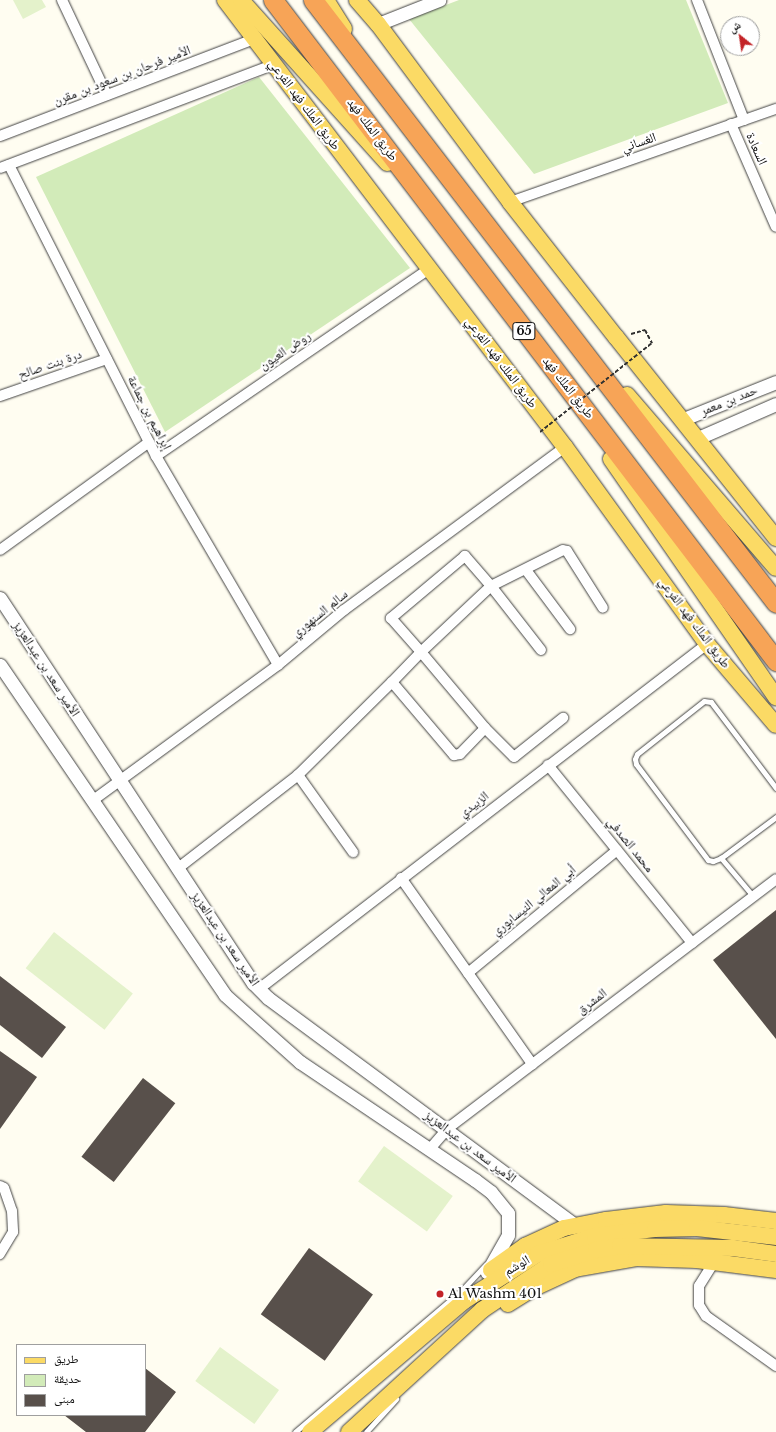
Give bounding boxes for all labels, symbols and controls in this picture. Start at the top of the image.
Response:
north arrow [720,16,760,56]
text: ش [726,17,743,35]
street label: الأمير فرحان بن سعود بن مقرن [51,43,193,109]
street label: طريق الملك فهد الفرعي [265,56,343,154]
street label: طريق الملك فهد [343,95,401,165]
street label: الغساني [620,130,658,156]
street label: السعادة [742,130,770,168]
street label: طريق الملك فهد الفرعي [462,314,540,412]
road number: 65 [512,321,536,341]
street label: روض العيون [256,328,314,374]
street label: درة بنت صالح [16,347,84,383]
street label: طريق الملك فهد [539,354,597,422]
street label: إبراهيم بن جماعة [124,373,174,453]
street label: حمد بن معمر [698,382,760,420]
street label: طريق الملك فهد الفرعي [655,574,733,672]
street label: سالم السنهوري [289,587,351,641]
street label: الأمير سعد بن عبدالعزيز [9,618,83,720]
street label: الزبيدي [456,789,492,821]
street label: محمد الصدفي [603,814,657,876]
street label: أبي المعالي النيسابوري [489,862,579,940]
street label: الأمير سعد بن عبدالعزيز [188,889,262,989]
street label: المشرق [574,986,610,1018]
street label: الأمير سعد بن عبدالعزيز [421,1107,519,1187]
street label: الوشم [501,1252,533,1280]
place label: Al Washm 401 [448,1286,543,1302]
marker: Al Washm 401 [435,1289,445,1299]
legend [16,1344,146,1416]
text: طريق [54,1351,79,1366]
text: حديقة [54,1371,82,1386]
text: مبنى [54,1391,75,1406]

